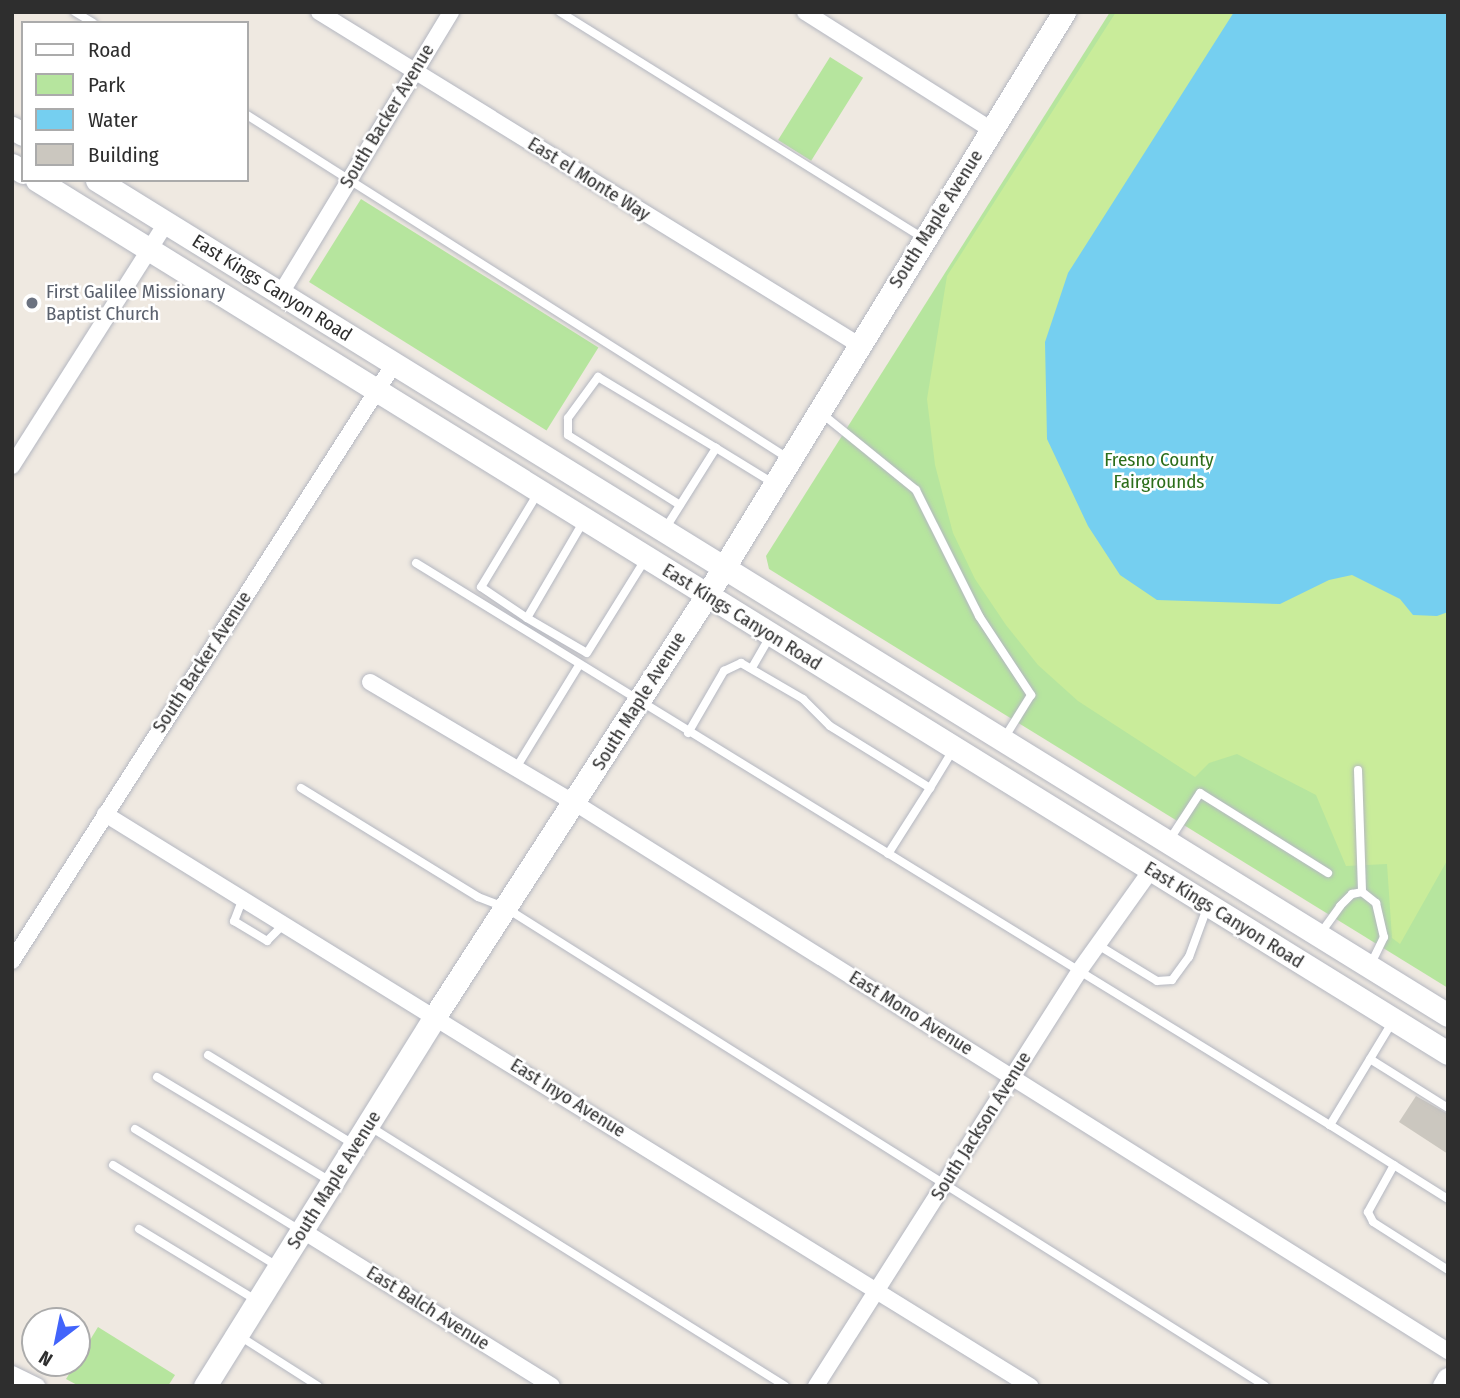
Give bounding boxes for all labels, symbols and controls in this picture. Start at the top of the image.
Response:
legend [21,21,248,182]
text: Road [88,37,132,63]
street label: South Backer Avenue [335,40,439,192]
text: Park [88,72,125,98]
text: Water [88,107,138,133]
street label: East el Monte Way [524,132,654,226]
text: Building [88,142,159,168]
street label: South Maple Avenue [884,146,988,292]
street label: East Kings Canyon Road [188,230,356,346]
place label: First Galilee Missionary Baptist Church [46,281,225,325]
marker: First Galilee Missionary Baptist Church [24,295,40,311]
park label: Fresno County Fairgrounds [1104,449,1214,493]
street label: East Kings Canyon Road [658,559,826,675]
street label: South Backer Avenue [148,587,256,737]
street label: South Maple Avenue [587,628,691,774]
street label: East Kings Canyon Road [1140,857,1308,973]
street label: East Mono Avenue [845,966,977,1060]
street label: South Jackson Avenue [926,1047,1036,1205]
street label: East Inyo Avenue [506,1054,630,1142]
street label: South Maple Avenue [282,1107,386,1253]
street label: East Balch Avenue [362,1261,494,1355]
north arrow [21,1307,91,1377]
text: N [35,1346,57,1371]

